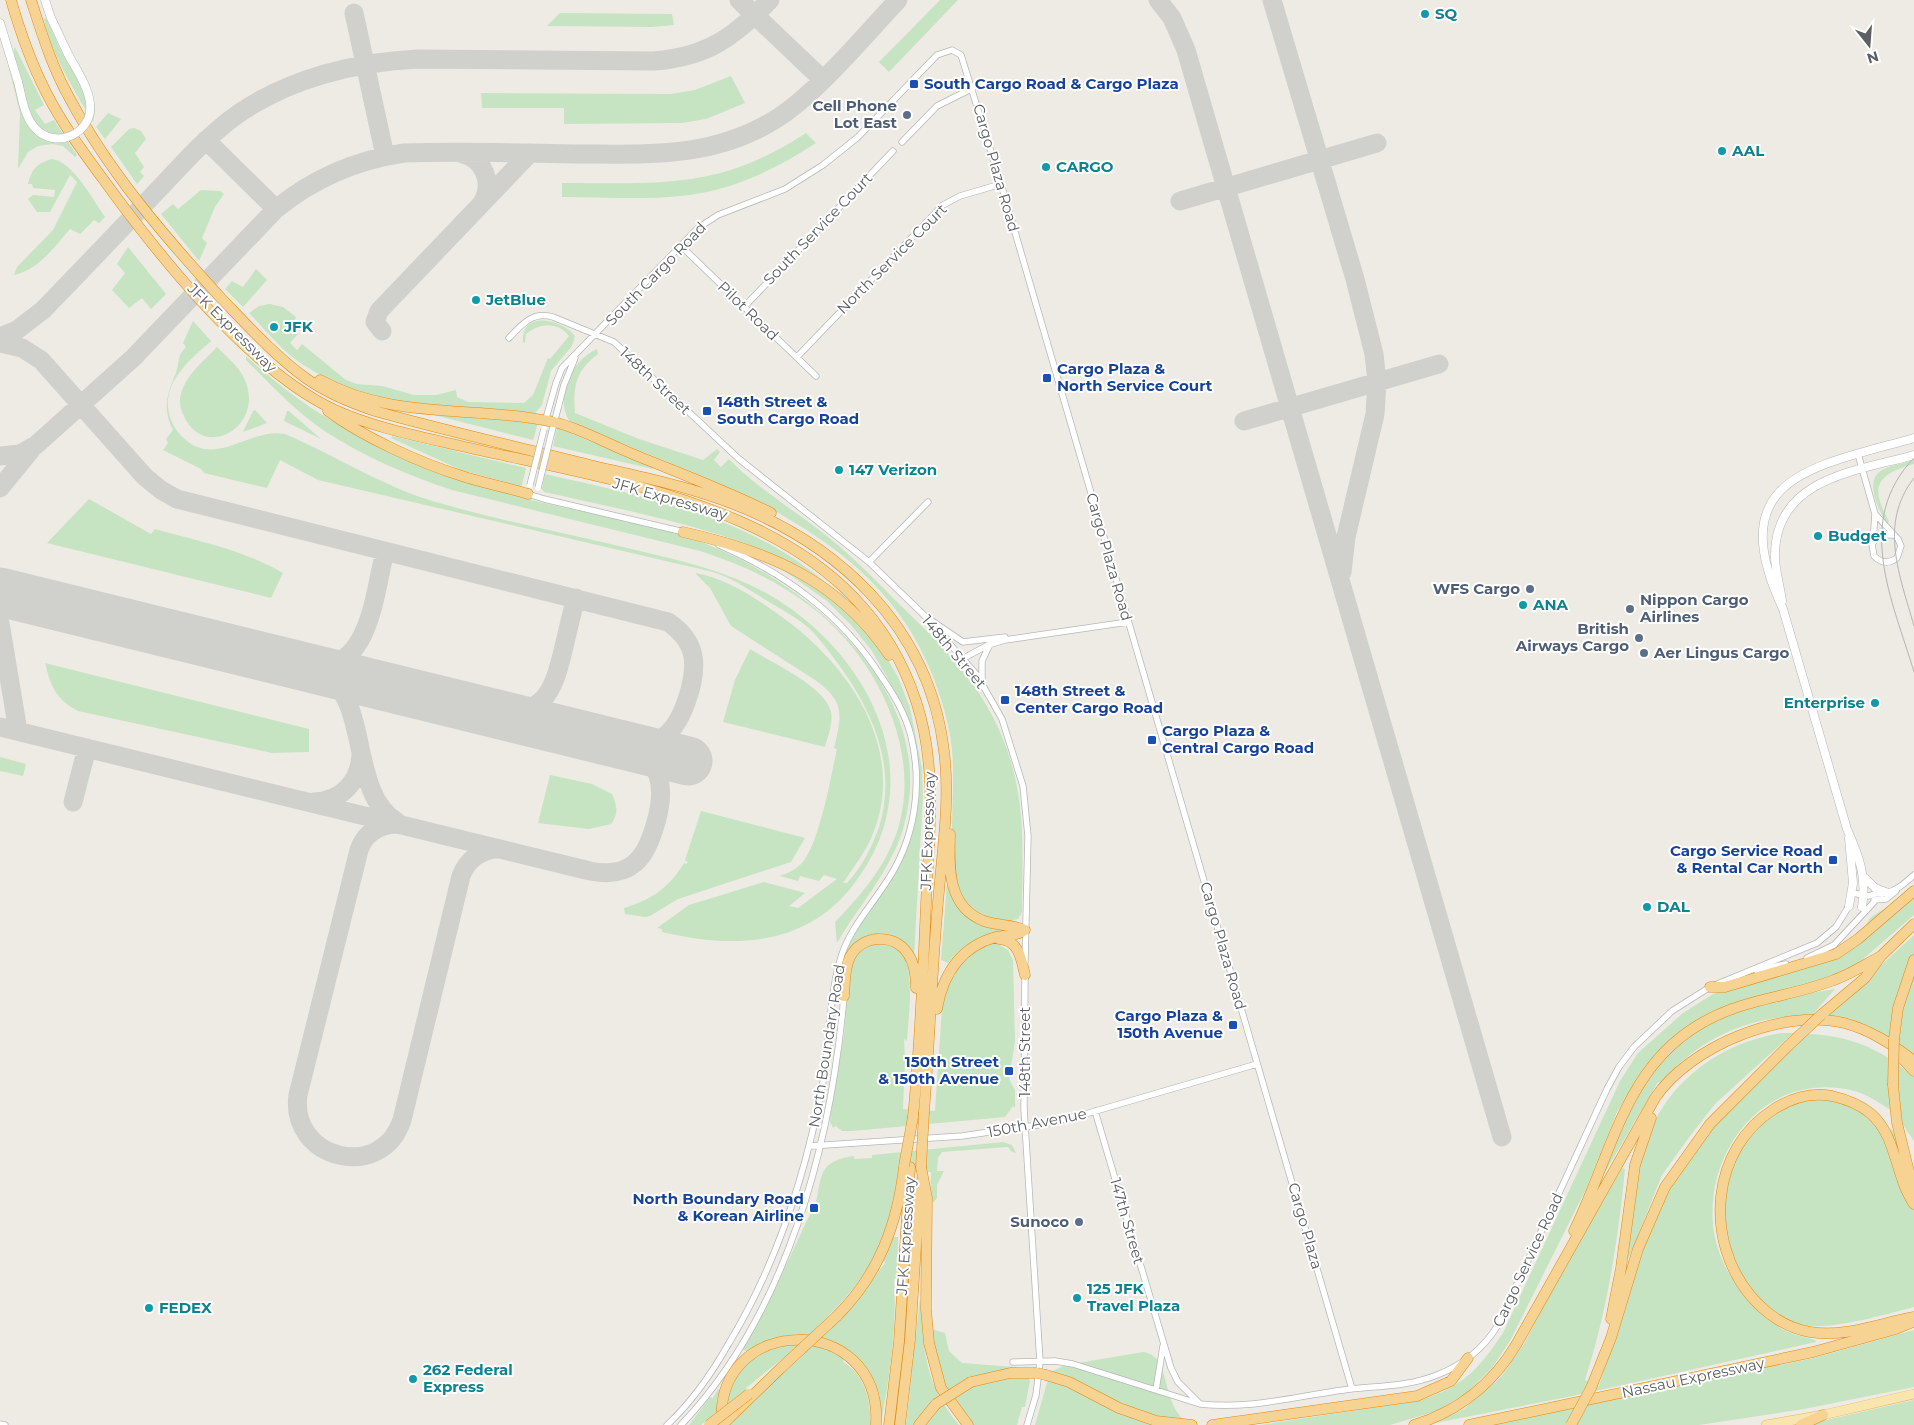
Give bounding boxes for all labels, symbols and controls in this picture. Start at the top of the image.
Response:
place label: SQ [1435,4,1458,23]
marker: SQ [1419,8,1431,20]
north arrow [1844,20,1894,70]
text: N [1865,47,1881,68]
place label: South Cargo Road & Cargo Plaza [924,74,1179,93]
marker: South Cargo Road & Cargo Plaza [908,78,920,90]
place label: Cell Phone Lot East [813,96,897,132]
street label: Cargo Plaza Road [969,102,1024,234]
marker: Cell Phone Lot East [901,109,913,121]
place label: AAL [1731,141,1764,160]
marker: AAL [1716,145,1728,157]
place label: CARGO [1056,157,1114,176]
marker: CARGO [1040,161,1052,173]
street label: South Service Court [759,168,876,289]
street label: North Service Court [833,200,951,318]
street label: South Cargo Road [601,218,710,329]
street label: Pilot Road [714,277,783,344]
street label: JFK Expressway [183,278,282,377]
place label: JetBlue [485,290,546,309]
marker: JetBlue [470,294,482,306]
place label: JFK [283,317,314,336]
marker: JFK [268,321,280,333]
street label: 148th Street [616,343,695,418]
place label: Cargo Plaza & North Service Court [1057,359,1213,395]
marker: Cargo Plaza & North Service Court [1041,372,1053,384]
place label: 148th Street & South Cargo Road [717,392,859,428]
marker: 148th Street & South Cargo Road [701,405,713,417]
place label: 147 Verizon [849,460,937,479]
marker: 147 Verizon [833,464,845,476]
street label: JFK Expressway [610,473,731,524]
street label: Cargo Plaza Road [1082,491,1137,623]
place label: Budget [1828,526,1887,545]
marker: Budget [1812,530,1824,542]
place label: WFS Cargo [1433,579,1520,598]
marker: WFS Cargo [1524,583,1536,595]
place label: Nippon Cargo Airlines [1639,590,1749,626]
place label: ANA [1532,595,1569,614]
marker: ANA [1517,599,1529,611]
marker: Nippon Cargo Airlines [1624,603,1636,615]
street label: 148th Street [918,611,991,692]
place label: British Airways Cargo [1515,619,1629,655]
marker: British Airways Cargo [1633,632,1645,644]
place label: Aer Lingus Cargo [1653,643,1790,662]
marker: Aer Lingus Cargo [1638,647,1650,659]
place label: 148th Street & Center Cargo Road [1015,681,1163,717]
place label: Enterprise [1784,693,1865,712]
marker: 148th Street & Center Cargo Road [999,694,1011,706]
marker: Enterprise [1869,697,1881,709]
place label: Cargo Plaza & Central Cargo Road [1162,721,1314,757]
marker: Cargo Plaza & Central Cargo Road [1146,734,1158,746]
street label: JFK Expressway [916,771,939,892]
place label: Cargo Service Road & Rental Car North [1670,841,1823,877]
marker: Cargo Service Road & Rental Car North [1827,854,1839,866]
street label: Cargo Plaza Road [1196,880,1251,1012]
place label: DAL [1657,897,1690,916]
marker: DAL [1641,901,1653,913]
street label: North Boundary Road [804,963,849,1129]
place label: Cargo Plaza & 150th Avenue [1115,1006,1223,1042]
street label: 148th Street [1015,1007,1034,1097]
marker: Cargo Plaza & 150th Avenue [1227,1019,1239,1031]
place label: 150th Street & 150th Avenue [878,1052,999,1088]
marker: 150th Street & 150th Avenue [1003,1065,1015,1077]
street label: 150th Avenue [986,1104,1088,1141]
street label: JFK Expressway [892,1175,919,1297]
street label: 147th Street [1106,1176,1149,1266]
street label: Cargo Plaza [1284,1180,1327,1271]
place label: North Boundary Road & Korean Airline [632,1189,804,1225]
street label: Cargo Service Road [1488,1190,1567,1330]
marker: North Boundary Road & Korean Airline [808,1202,820,1214]
place label: Sunoco [1010,1212,1069,1231]
marker: Sunoco [1073,1216,1085,1228]
place label: 125 JFK Travel Plaza [1087,1279,1180,1315]
marker: 125 JFK Travel Plaza [1071,1292,1083,1304]
place label: FEDEX [159,1298,212,1317]
marker: FEDEX [143,1302,155,1314]
street label: Nassau Expressway [1620,1353,1767,1402]
place label: 262 Federal Express [423,1360,513,1396]
marker: 262 Federal Express [407,1373,419,1385]

